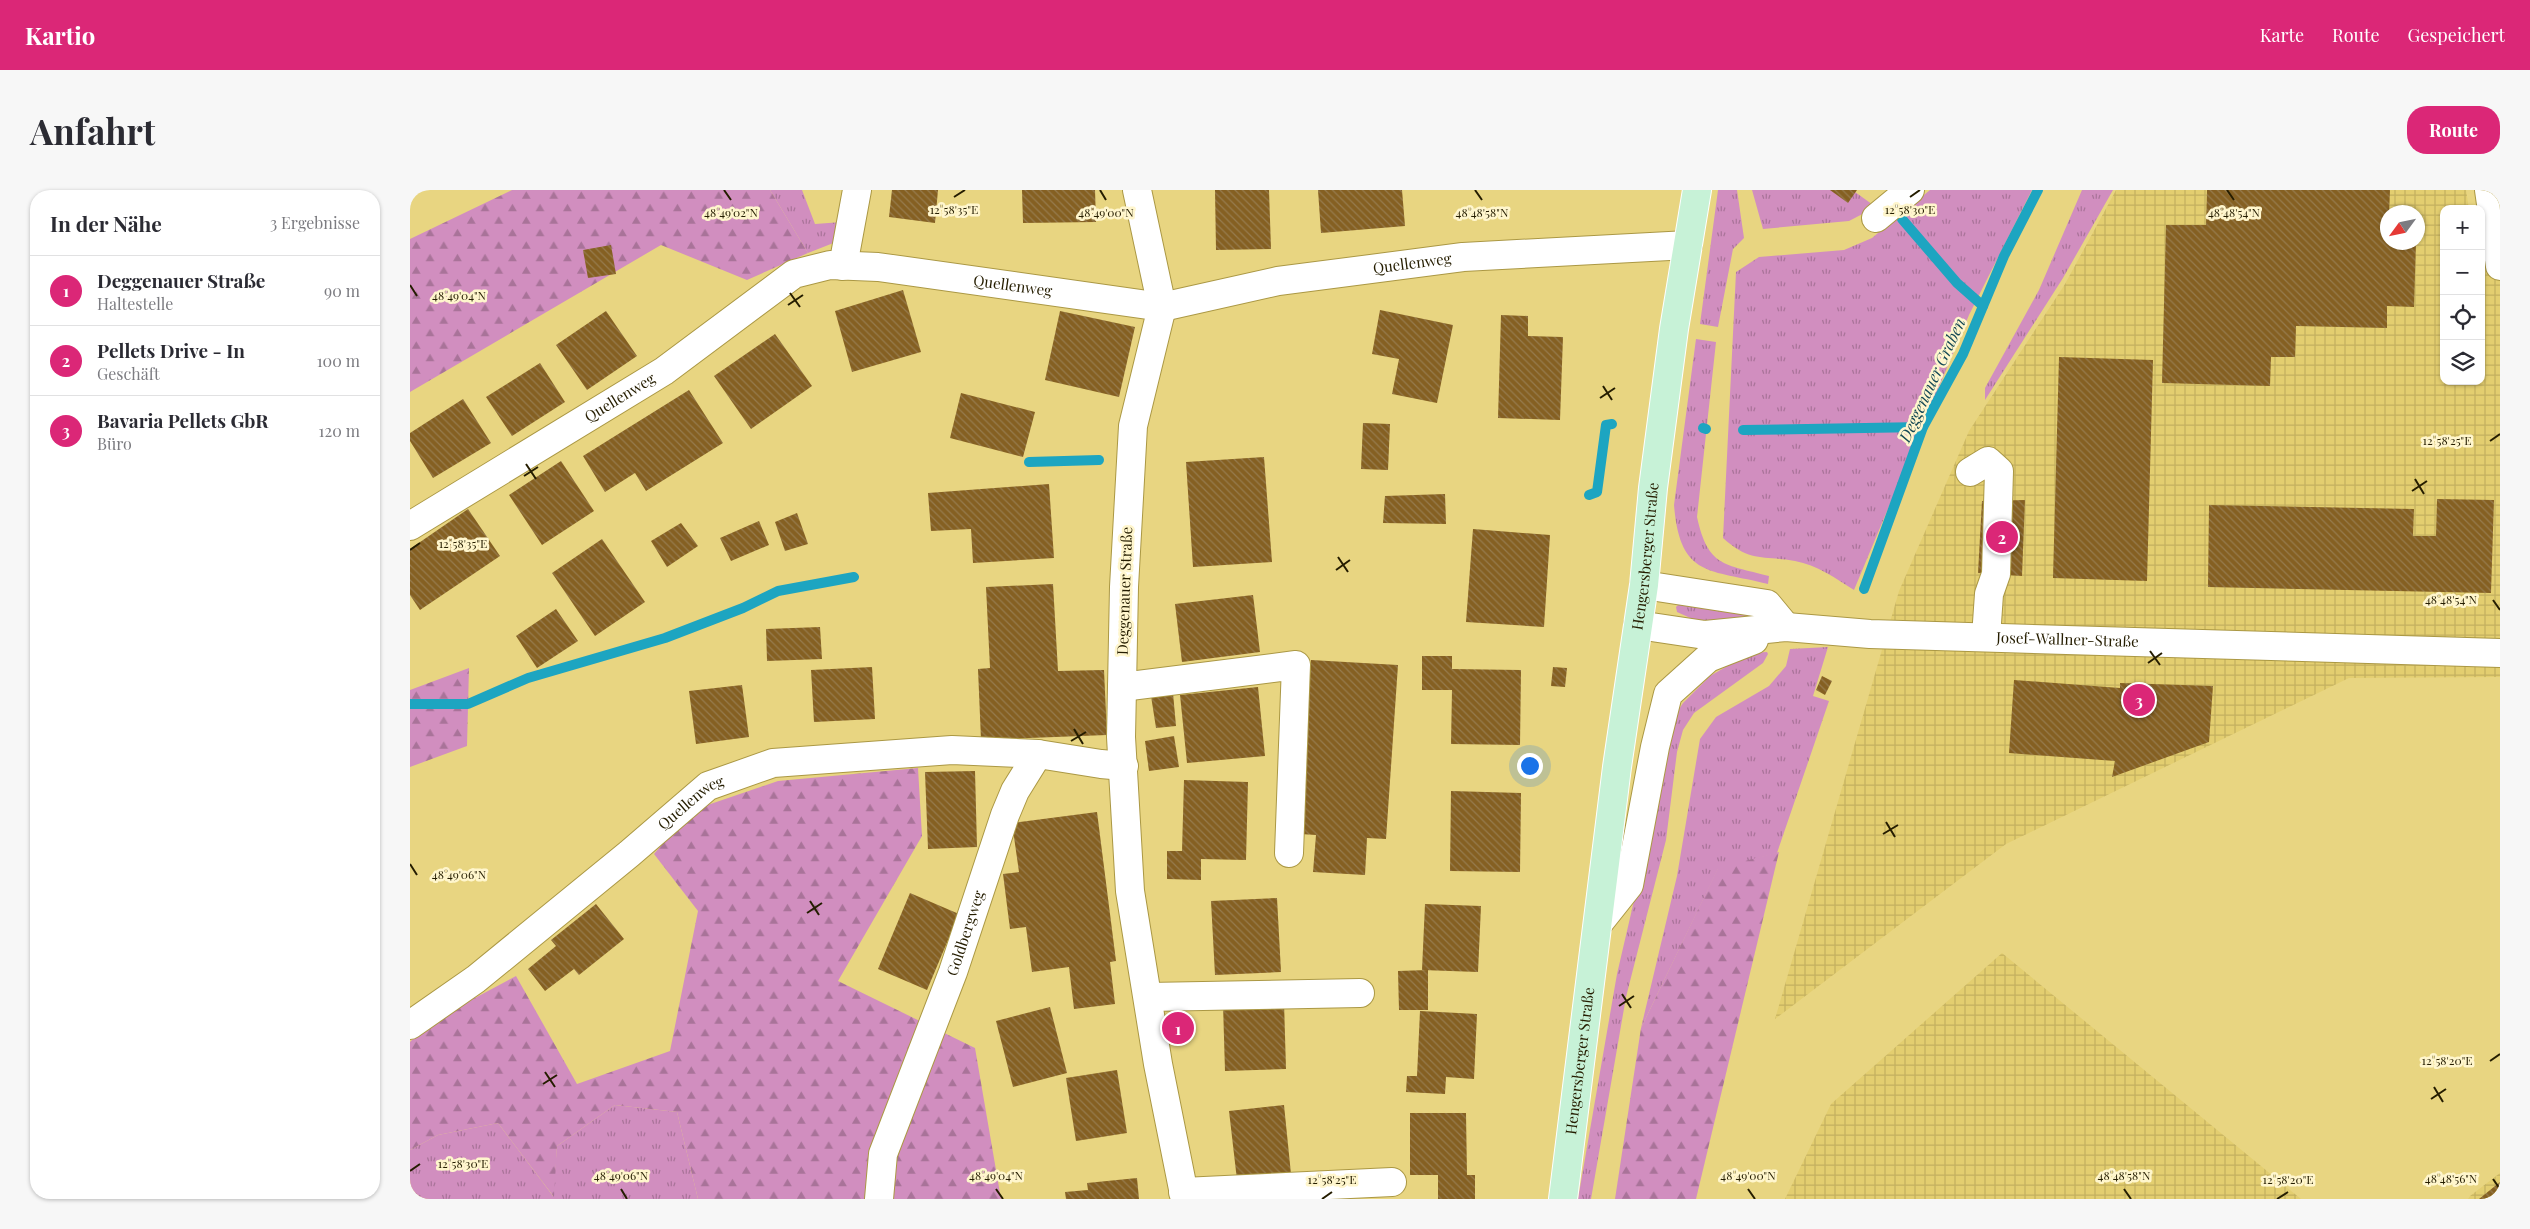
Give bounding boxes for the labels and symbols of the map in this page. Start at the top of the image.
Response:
text: 12°58'35"E [930,201,978,217]
text: 12°58'30"E [1885,201,1935,217]
text: 48°49'02"N [704,204,758,220]
text: 48°49'00"N [1078,204,1134,220]
text: 48°48'58"N [1456,204,1509,220]
text: 48°48'54"N [2208,204,2261,220]
north arrow [2380,205,2425,250]
street label: Quellenweg [1372,248,1453,278]
street label: Quellenweg [972,270,1054,300]
text: 48°49'04"N [432,287,486,303]
water label: Deggenauer Graben [1893,314,1969,446]
street label: Quellenweg [580,368,659,426]
text: 12°58'25"E [2422,432,2472,448]
street label: Hengersberger Straße [1626,481,1663,631]
pin: 2 [1986,518,2018,556]
street label: Deggenauer Straße [1112,526,1136,656]
text: 12°58'35"E [439,535,487,551]
text: 48°48'54"N [2425,591,2478,607]
street label: Josef-Wallner-Straße [1995,627,2139,651]
pin: 3 [2123,681,2155,719]
your location [1517,753,1543,779]
street label: Quellenweg [653,770,727,834]
text: 48°49'06"N [432,866,487,882]
street label: Goldbergweg [941,887,988,978]
street label: Hengersberger Straße [1560,986,1598,1136]
pin: 1 [1162,1009,1194,1047]
text: 12°58'20"E [2421,1052,2473,1068]
text: 12°58'30"E [438,1155,488,1171]
text: 48°49'06"N [594,1167,649,1183]
text: 48°49'04"N [969,1167,1023,1183]
text: 48°49'00"N [1720,1167,1776,1183]
text: 48°48'58"N [2098,1167,2151,1183]
text: 48°48'56"N [2425,1170,2478,1186]
text: 12°58'25"E [1307,1171,1357,1187]
text: 12°58'20"E [2262,1171,2314,1187]

